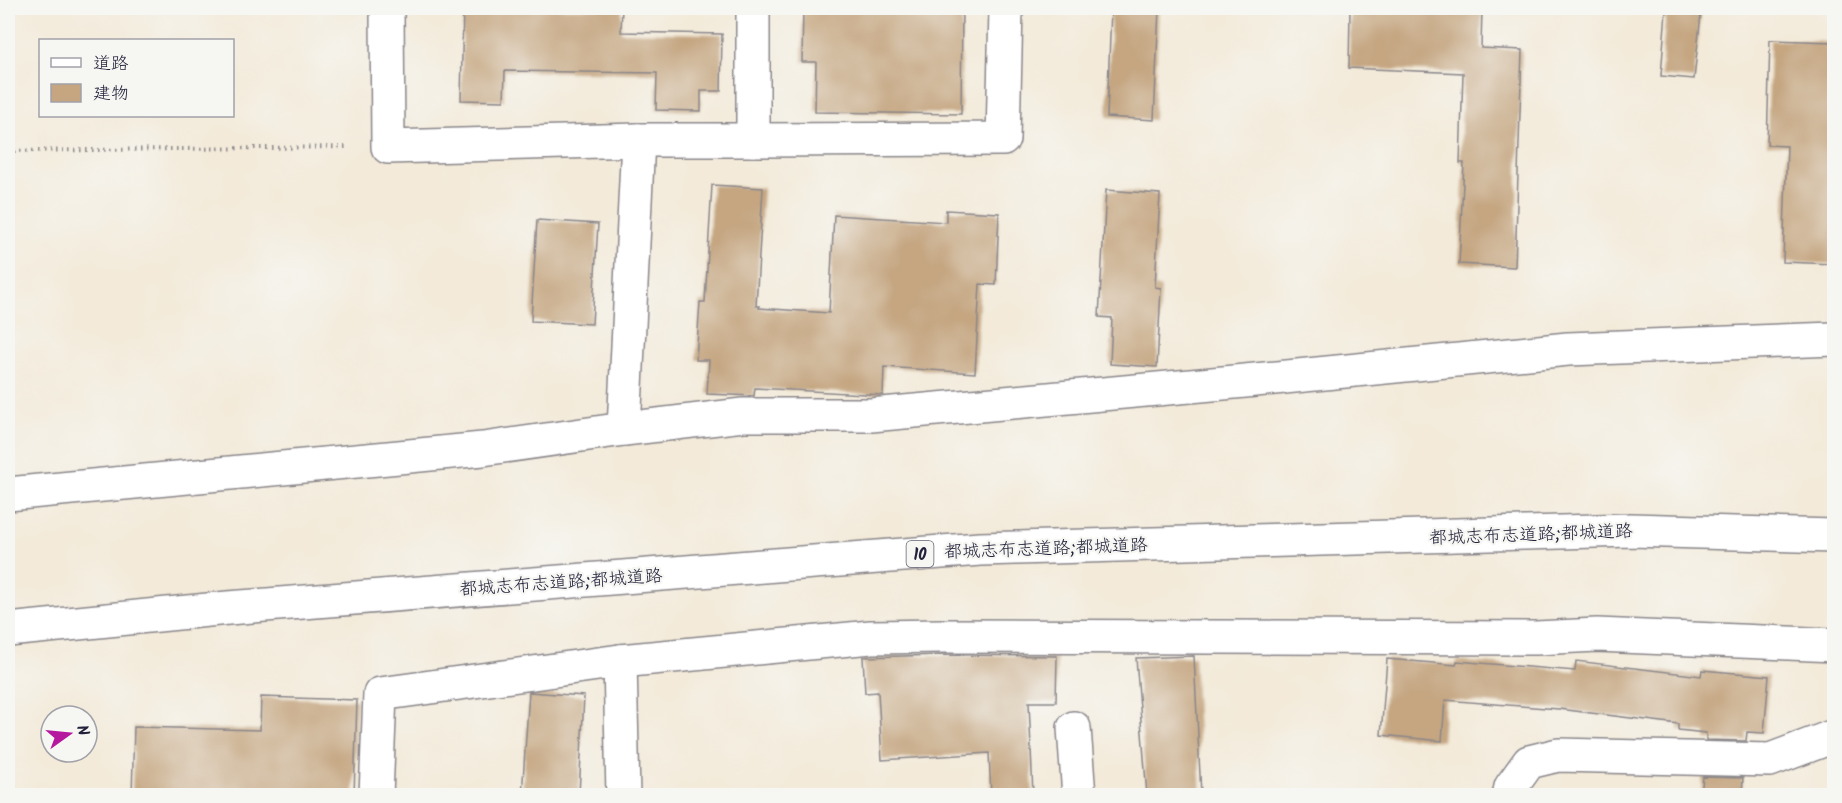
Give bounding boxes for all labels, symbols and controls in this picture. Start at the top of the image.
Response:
legend [39,39,234,117]
text: 道路 [93,50,129,79]
text: 建物 [93,80,129,109]
street label: 都城志布志道路;都城道路 [1429,517,1633,554]
street label: 都城志布志道路;都城道路 [944,531,1148,568]
road number: 10 [906,541,934,567]
street label: 都城志布志道路;都城道路 [459,562,664,605]
north arrow [39,704,99,764]
text: N [69,722,95,739]

